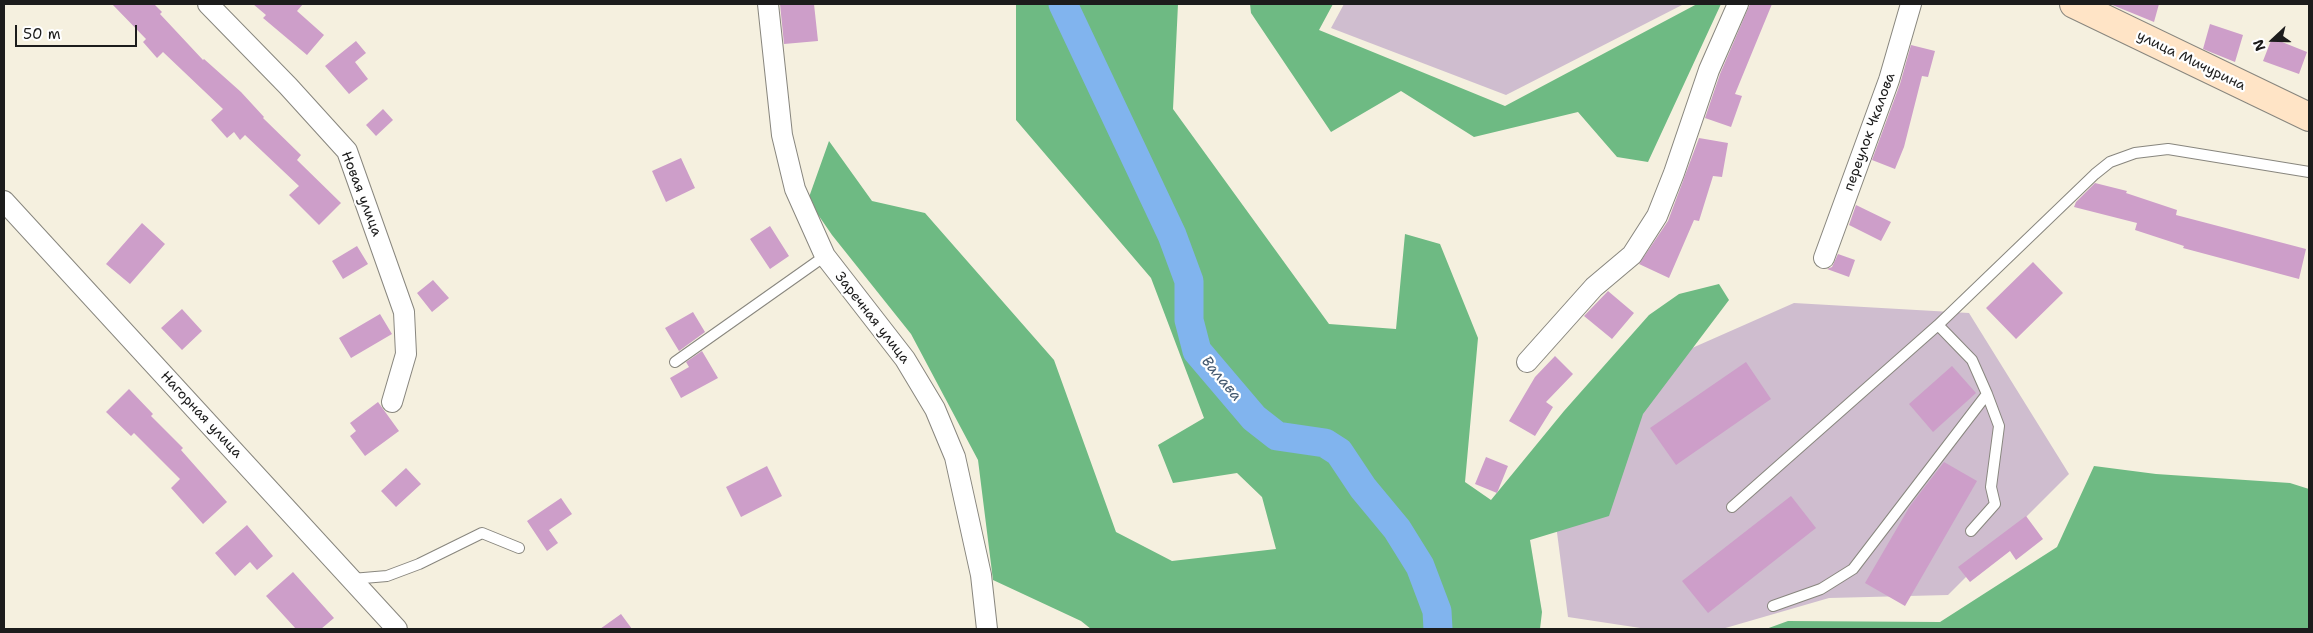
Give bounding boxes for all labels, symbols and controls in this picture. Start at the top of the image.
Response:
scale bar [18,15,140,47]
north arrow [2248,15,2298,65]
text: 50 m [23,24,61,44]
street label: улица Мичурина [2134,27,2248,95]
text: N [2249,37,2269,54]
street label: переулок Чкалова [1841,71,1899,193]
street label: Новая улица [337,149,385,239]
street label: Заречная улица [831,269,913,367]
water label: Валава [1197,353,1245,405]
street label: Нагорная улица [157,368,245,462]

